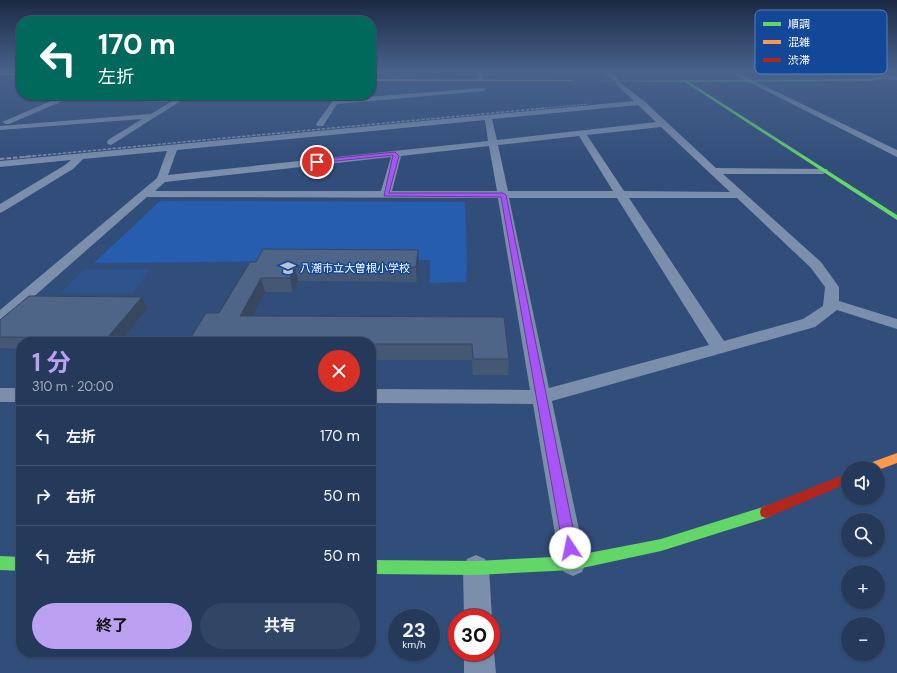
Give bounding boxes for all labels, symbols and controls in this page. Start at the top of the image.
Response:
legend [755,10,887,74]
text: 順調 [788,17,810,31]
text: 170 m [98,26,176,63]
icon: left [32,32,84,84]
text: 混雑 [788,35,810,49]
text: 渋滞 [788,53,810,67]
text: 左折 [98,65,134,89]
pin [300,145,334,179]
icon: arrive [306,151,328,173]
school or university icon: 八潮市立大曽根小学校 [279,259,297,277]
place label: 八潮市立大曽根小学校 [300,261,410,275]
text: 1 分 [32,347,70,378]
button: close [318,350,360,392]
text: 310 m · 20:00 [32,378,114,395]
icon: left [32,425,54,447]
text: 170 m [320,426,360,446]
text: 左折 [66,427,96,447]
map controls [841,461,885,661]
button: sound [841,461,885,505]
icon: right [32,485,54,507]
text: 50 m [323,486,360,506]
text: 右折 [66,487,96,507]
button: search [841,513,885,557]
position arrow [549,527,591,569]
icon: left [32,545,54,567]
text: 50 m [323,546,360,566]
text: 左折 [66,547,96,567]
button: + [841,565,885,609]
button: 終了 [32,603,192,649]
button: 共有 [200,603,360,649]
speed limit sign: 30 [448,609,500,661]
text: 23 [402,617,426,643]
button: − [841,617,885,661]
text: km/h [402,638,426,651]

